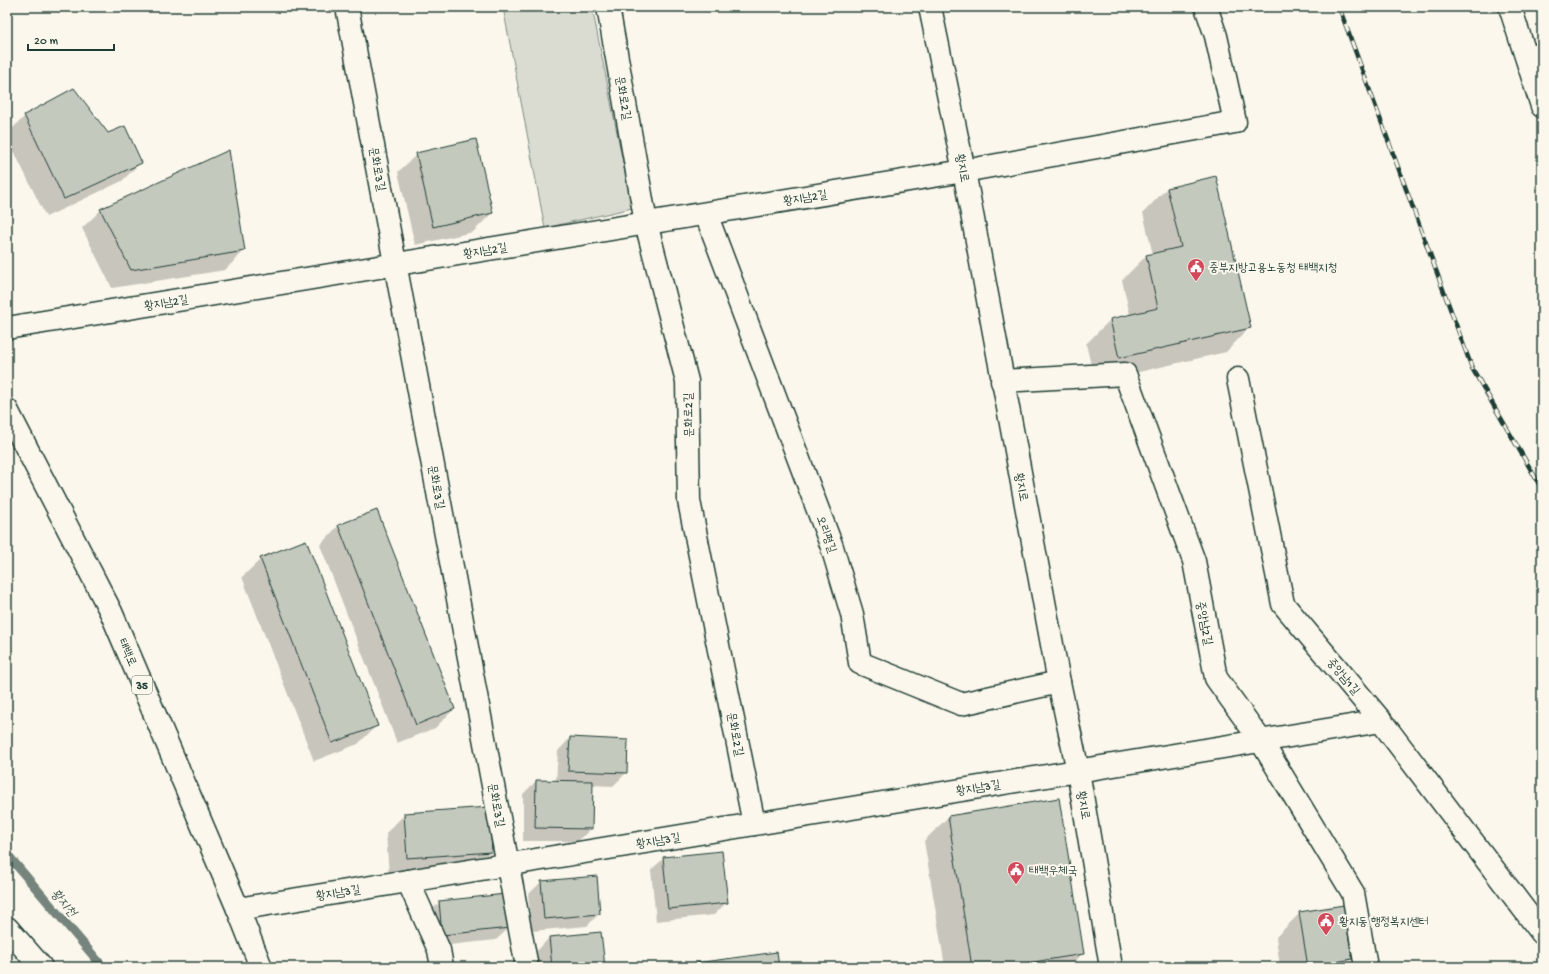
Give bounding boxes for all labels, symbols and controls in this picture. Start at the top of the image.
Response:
scale bar [28,26,114,52]
text: 20 m [34,35,59,49]
street label: 문화로2길 [611,75,633,122]
street label: 문화로3길 [365,146,387,193]
street label: 황지로 [951,153,972,184]
street label: 황지남2길 [782,188,829,209]
street label: 황지남2길 [462,241,509,262]
public building icon: 중부지방고용노동청 태백지청 [1186,257,1206,282]
place label: 중부지방고용노동청 태백지청 [1209,262,1337,276]
street label: 황지남2길 [143,293,190,314]
street label: 문화로2길 [683,392,697,437]
street label: 문화로3길 [424,464,446,511]
street label: 황지로 [1010,472,1031,503]
street label: 오리평길 [812,514,838,556]
street label: 중앙남2길 [1192,600,1214,647]
street label: 태백로 [114,637,138,669]
street label: 중앙남1길 [1323,656,1362,699]
road number: 35 [132,676,152,694]
street label: 문화로2길 [723,711,745,758]
street label: 황지남3길 [955,778,1002,799]
street label: 문화로3길 [484,782,506,829]
street label: 황지로 [1073,790,1092,821]
street label: 황지남3길 [635,831,682,852]
public building icon: 태백우체국 [1006,860,1026,885]
place label: 태백우체국 [1029,865,1077,879]
street label: 황지남3길 [315,883,362,904]
water label: 황지천 [47,886,81,922]
public building icon: 황지동 행정복지센터 [1316,911,1336,936]
place label: 황지동 행정복지센터 [1339,915,1429,930]

